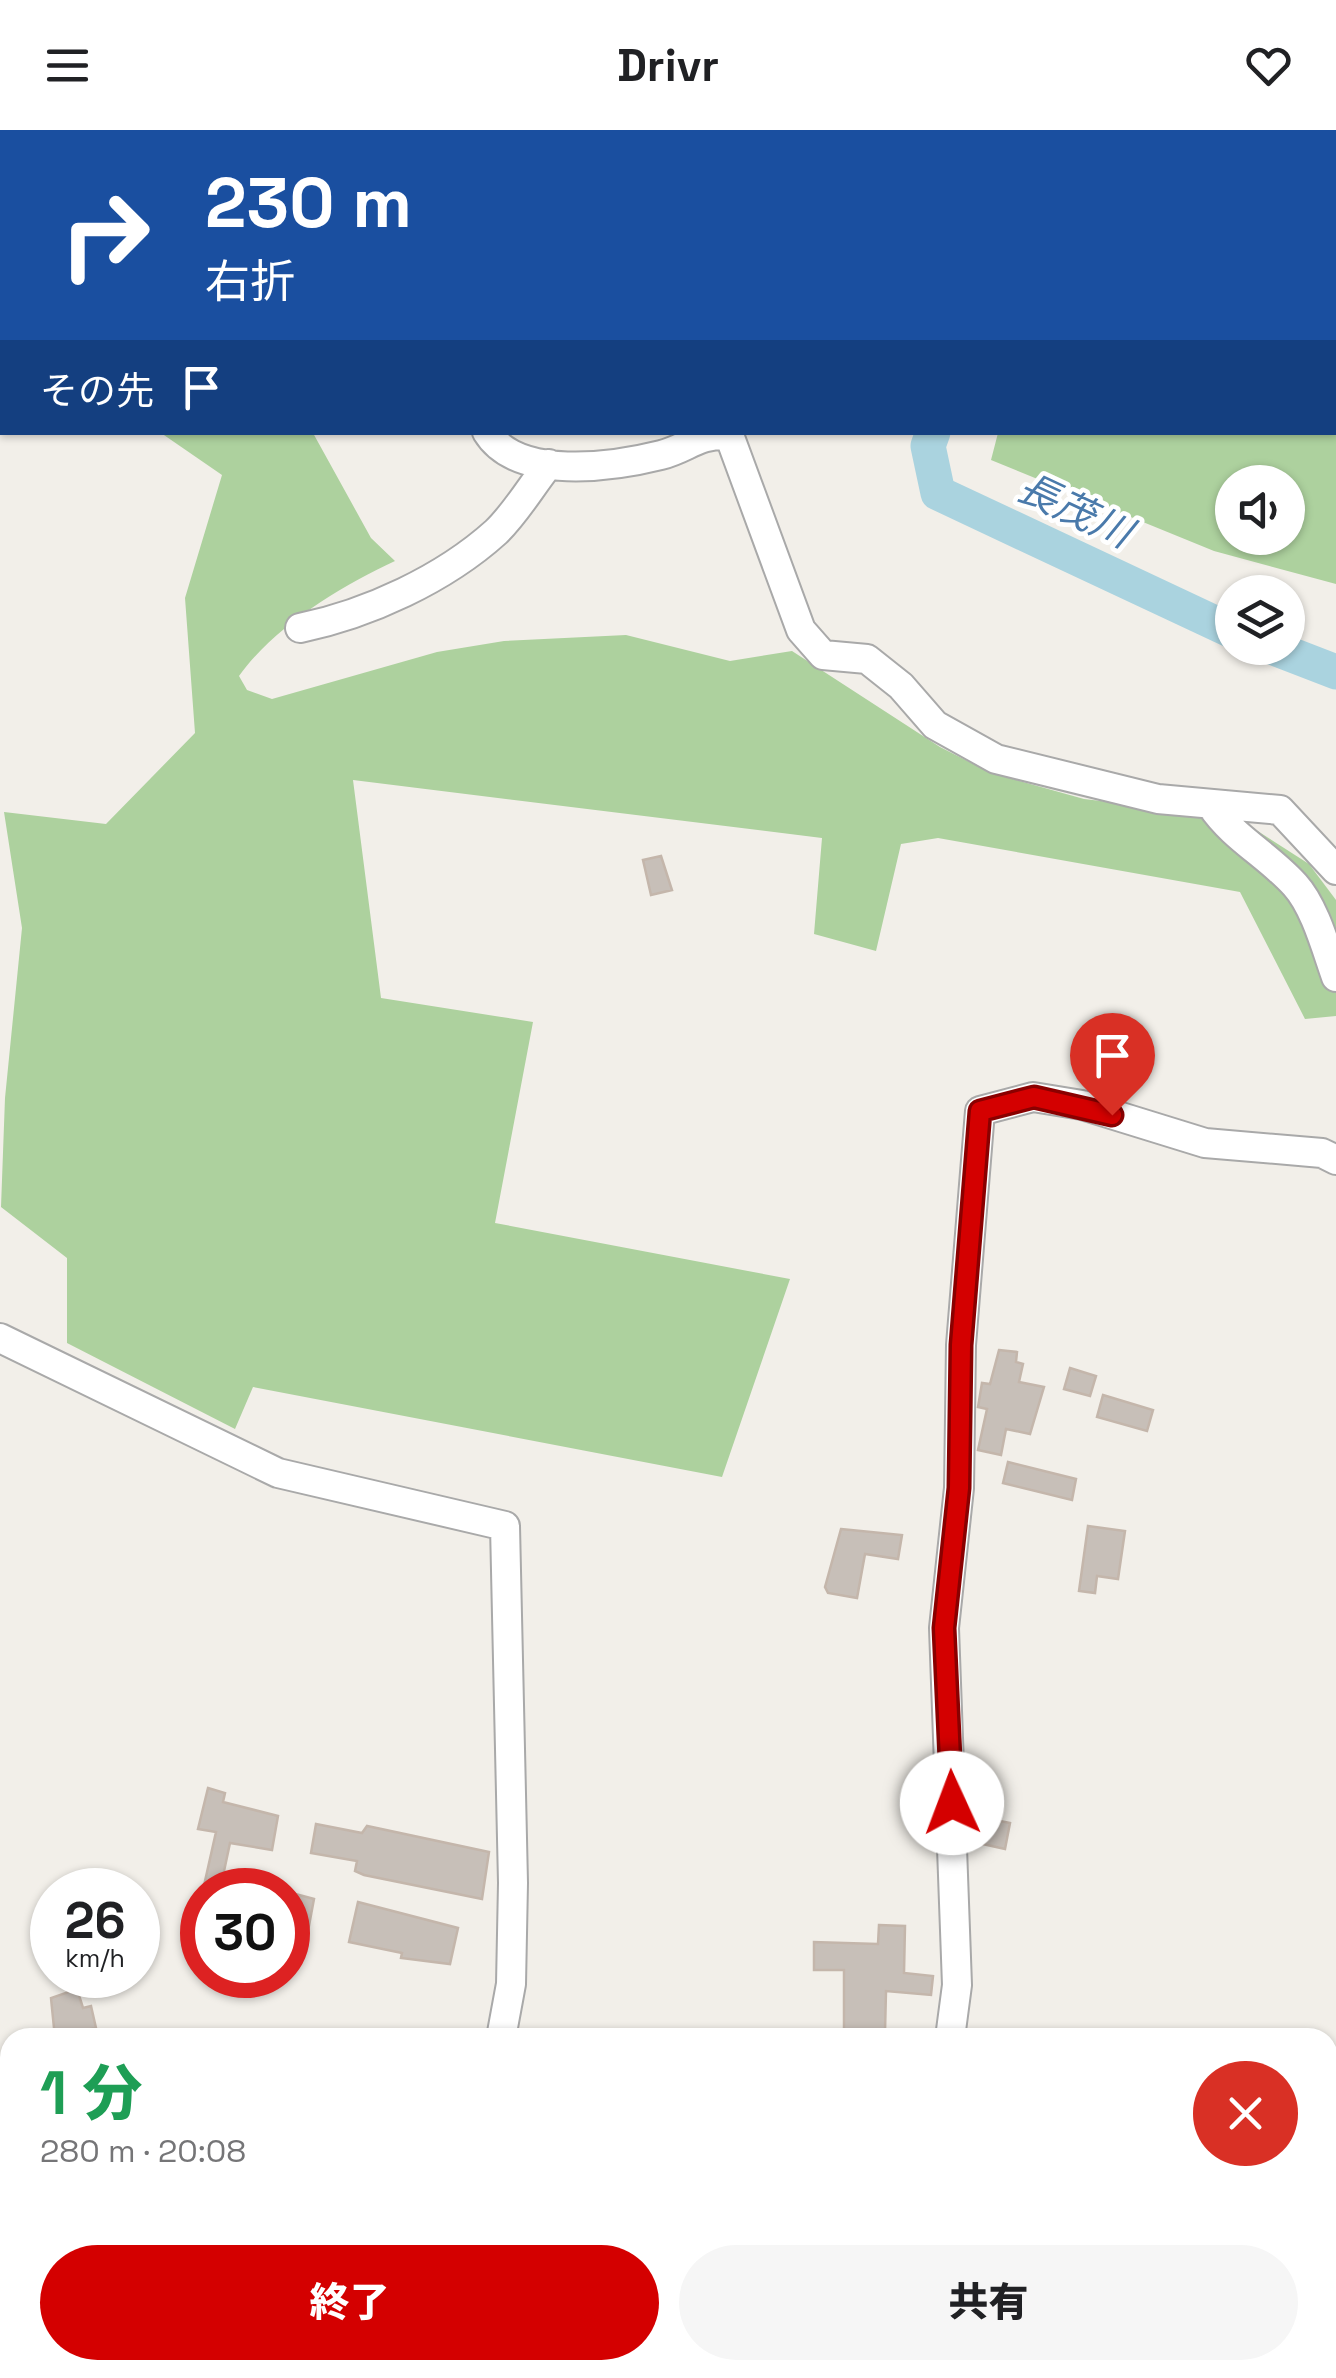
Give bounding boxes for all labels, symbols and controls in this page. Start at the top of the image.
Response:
text: Drivr [617,37,719,94]
icon: menu [40,38,95,93]
icon: heart [1241,38,1296,93]
text: 230 m [205,158,412,247]
icon: right [40,170,170,300]
text: 右折 [205,253,295,310]
icon: arrive [174,360,229,415]
text: その先 [40,367,154,415]
water label: 長茂川 [1010,462,1144,561]
map controls [1215,465,1305,665]
button: sound [1215,465,1305,555]
button: layers [1215,575,1305,665]
pin [1070,1013,1155,1116]
icon: arrive [1085,1028,1140,1083]
position arrow [900,1751,1004,1855]
speed limit sign: 30 [180,1868,310,1998]
text: 26 [65,1889,125,1953]
text: km/h [65,1942,125,1974]
text: 1 分 [40,2055,142,2132]
button: close [1193,2061,1298,2166]
text: 280 m · 20:08 [40,2131,246,2171]
button: 終了 [40,2245,659,2360]
button: 共有 [679,2245,1298,2360]

